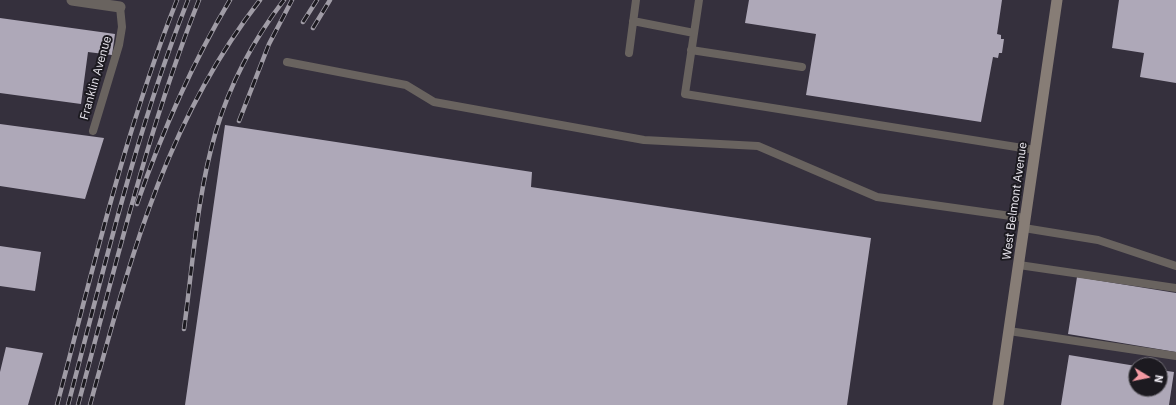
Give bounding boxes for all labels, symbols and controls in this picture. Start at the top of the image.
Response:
street label: Franklin Avenue [77,35,115,121]
street label: West Belmont Avenue [1000,141,1030,261]
north arrow [1128,357,1168,397]
text: N [1151,374,1166,384]

